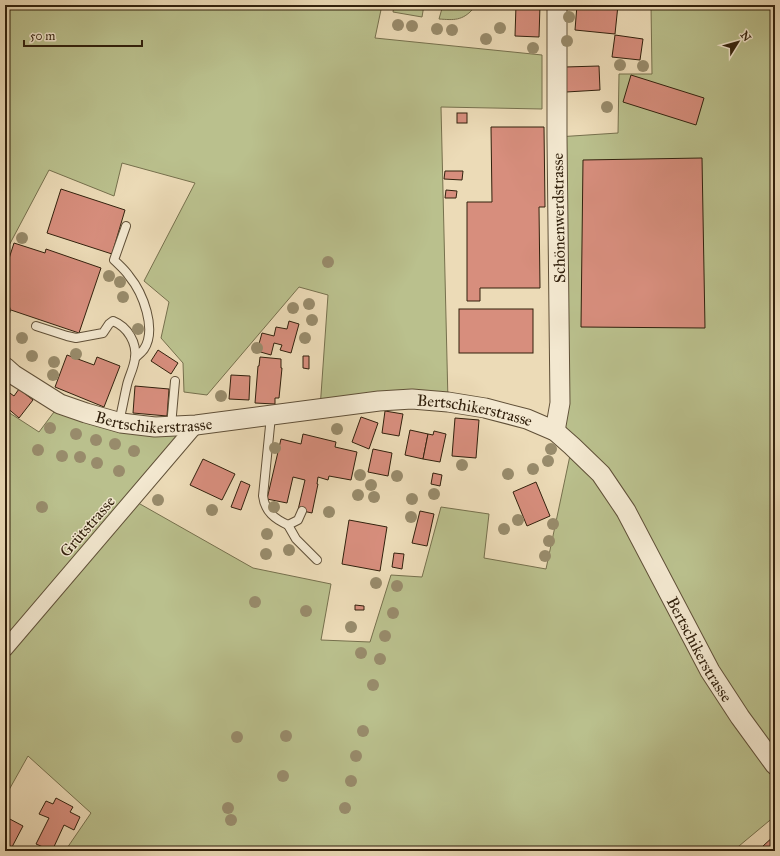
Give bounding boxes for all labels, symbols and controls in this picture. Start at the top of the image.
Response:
scale bar [24,22,142,48]
north arrow [718,22,758,62]
text: 50 m [30,29,55,43]
text: N [738,29,754,44]
street label: Schönenwerdstrasse [548,152,569,283]
street label: Bertschikerstrasse [416,390,536,430]
street label: Bertschikerstrasse [93,407,214,437]
street label: Grütstrasse [56,492,119,561]
street label: Bertschikerstrasse [663,594,737,706]

